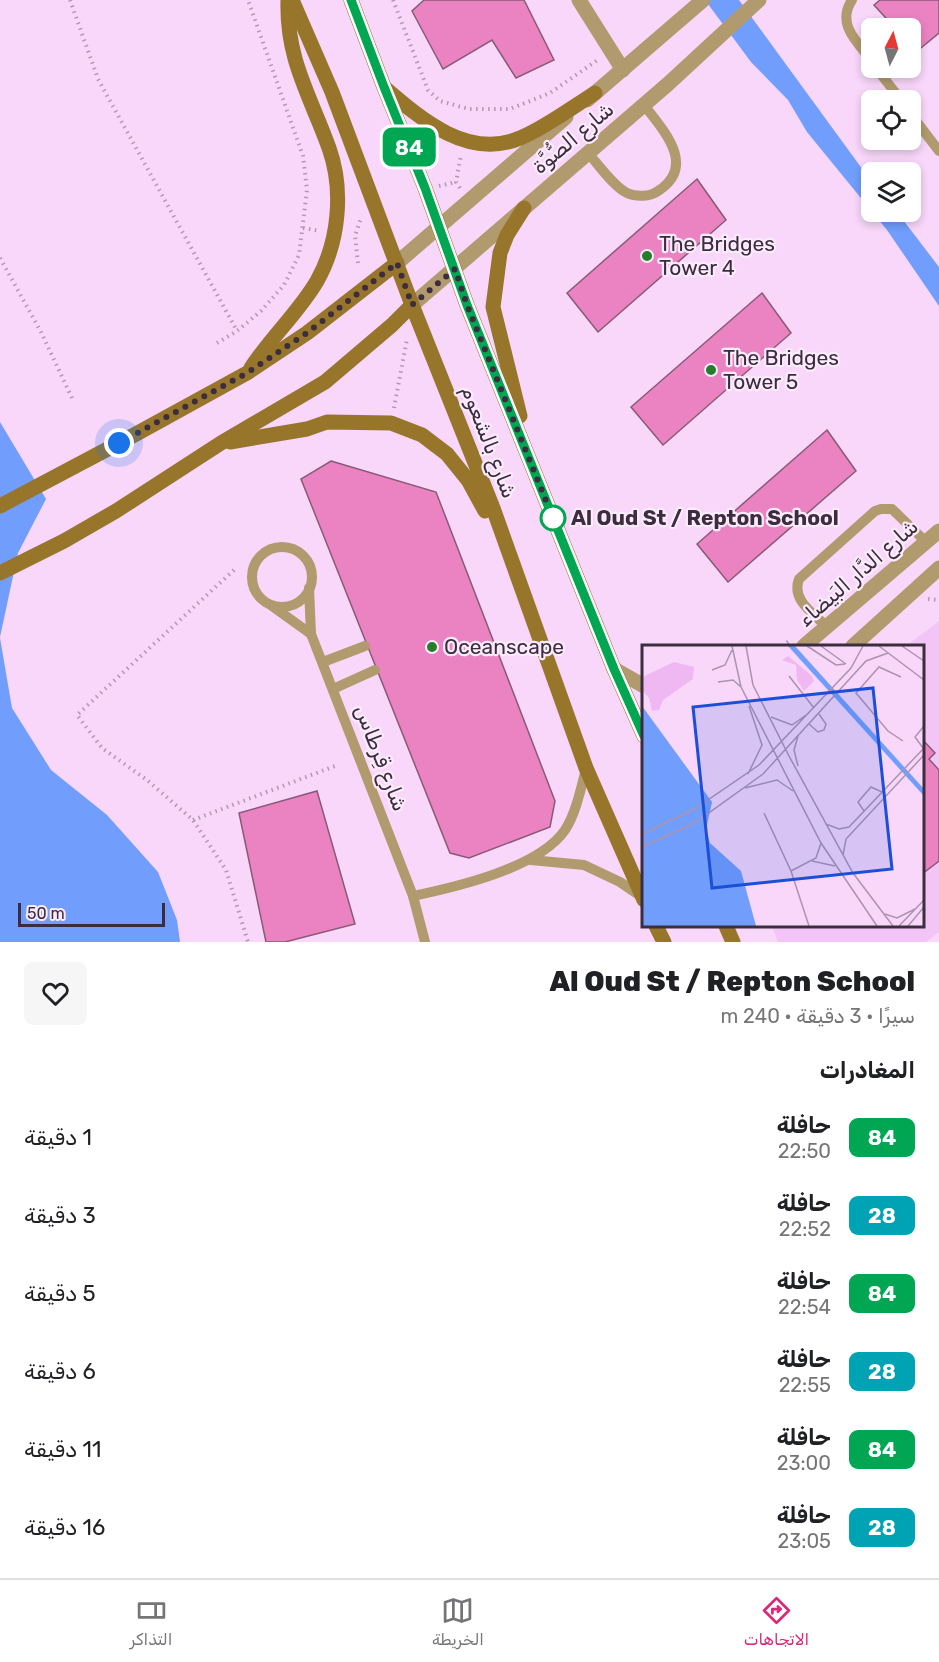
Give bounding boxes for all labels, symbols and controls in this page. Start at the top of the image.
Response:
north arrow [861,18,921,78]
map controls [861,18,921,222]
button: locate [861,90,921,150]
street label: شارع الصُّوَّة [526,96,620,180]
line badge: 84 [382,128,436,166]
text: 84 [395,135,423,160]
button: layers [861,162,921,222]
place label: The Bridges Tower 4 [659,231,775,280]
marker: The Bridges Tower 4 [640,249,654,263]
place label: The Bridges Tower 5 [723,345,839,394]
marker: The Bridges Tower 5 [704,363,718,377]
street label: شارع بالشعوم [455,382,522,502]
your location [104,428,134,458]
marker: Al Oud St / Repton School [540,505,566,531]
place label: Al Oud St / Repton School [571,505,839,530]
street label: شارع الدَّار البَيضاء [792,514,924,633]
place label: Oceanscape [444,634,564,659]
marker: Oceanscape [425,640,439,654]
inset map [642,645,924,927]
street label: شارع قِرطاس [348,701,413,815]
scale bar [18,900,165,928]
text: 50 m [27,904,65,923]
button: heart [24,962,87,1025]
text: Al Oud St / Repton School [549,965,915,998]
text: سيرًا · 3 دقيقة · 240 m [720,1004,915,1028]
text: المغادرات [820,1057,915,1084]
text: حافلة [777,1112,831,1139]
text: 1 دقيقة [24,1124,92,1151]
text: 84 [868,1125,896,1150]
text: 22:50 [778,1139,831,1163]
text: حافلة [777,1190,831,1217]
text: 3 دقيقة [24,1202,96,1229]
text: 28 [868,1203,896,1228]
text: 22:52 [779,1217,831,1241]
text: حافلة [777,1268,831,1295]
text: 5 دقيقة [24,1280,96,1307]
text: 84 [868,1281,896,1306]
text: 22:54 [778,1295,831,1319]
text: حافلة [777,1346,831,1373]
text: 6 دقيقة [24,1358,96,1385]
text: 28 [868,1359,896,1384]
text: 22:55 [779,1373,831,1397]
text: حافلة [777,1424,831,1451]
text: 11 دقيقة [24,1436,101,1463]
text: 84 [868,1437,896,1462]
text: 23:00 [777,1451,831,1475]
text: حافلة [777,1502,831,1529]
text: 16 دقيقة [24,1514,105,1541]
text: 28 [868,1515,896,1540]
text: 23:05 [778,1529,831,1553]
tab: التذاكر [130,1594,172,1649]
tab: الخريطة [432,1594,484,1649]
tab: الاتجاهات [744,1594,809,1649]

